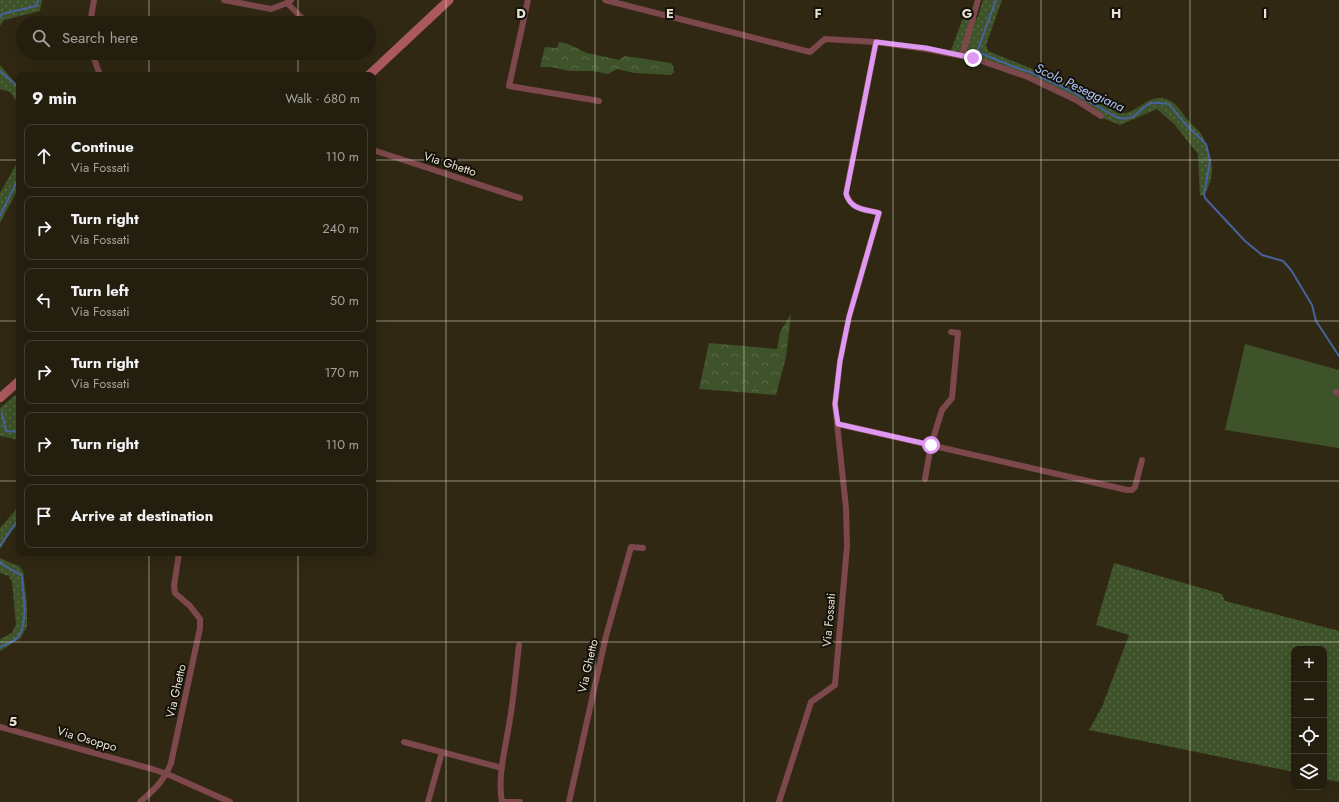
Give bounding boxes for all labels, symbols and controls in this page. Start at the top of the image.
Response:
text: D [516,4,526,23]
text: E [666,4,674,23]
text: F [814,4,822,23]
text: G [962,4,973,23]
text: H [1111,4,1121,23]
text: I [1263,4,1267,23]
search box [16,16,376,60]
icon: search [30,27,52,49]
text: Search here [62,27,138,49]
route end [964,49,982,67]
water label: Scolo Peseggiana [1032,58,1128,117]
text: 9 min [32,86,77,110]
text: Walk · 680 m [285,89,360,108]
text: Continue [71,136,134,158]
icon: ahead [33,145,55,167]
text: 110 m [325,147,359,166]
street label: Via Ghetto [421,147,479,181]
text: Via Fossati [71,158,130,177]
text: Turn right [71,208,139,230]
icon: right [33,217,55,239]
text: 240 m [322,219,359,238]
text: Via Fossati [71,230,130,249]
text: Turn left [71,280,129,302]
icon: left [33,289,55,311]
text: 50 m [330,291,359,310]
text: Via Fossati [71,302,130,321]
text: Turn right [71,352,139,374]
icon: right [33,361,55,383]
text: 170 m [324,363,359,382]
text: Via Fossati [71,374,130,393]
icon: right [33,433,55,455]
text: Turn right [71,433,139,455]
text: 110 m [325,435,359,454]
route start [922,436,940,454]
icon: arrive [33,505,55,527]
text: Arrive at destination [71,505,213,527]
street label: Via Fossati [818,592,840,648]
street label: Via Ghetto [573,637,603,695]
map controls [1291,646,1327,790]
button: + [1291,646,1327,682]
street label: Via Ghetto [161,662,191,720]
button: − [1291,682,1327,718]
text: 5 [9,712,17,731]
button: locate [1291,718,1327,754]
street label: Via Osoppo [55,722,119,756]
button: layers [1291,754,1327,790]

